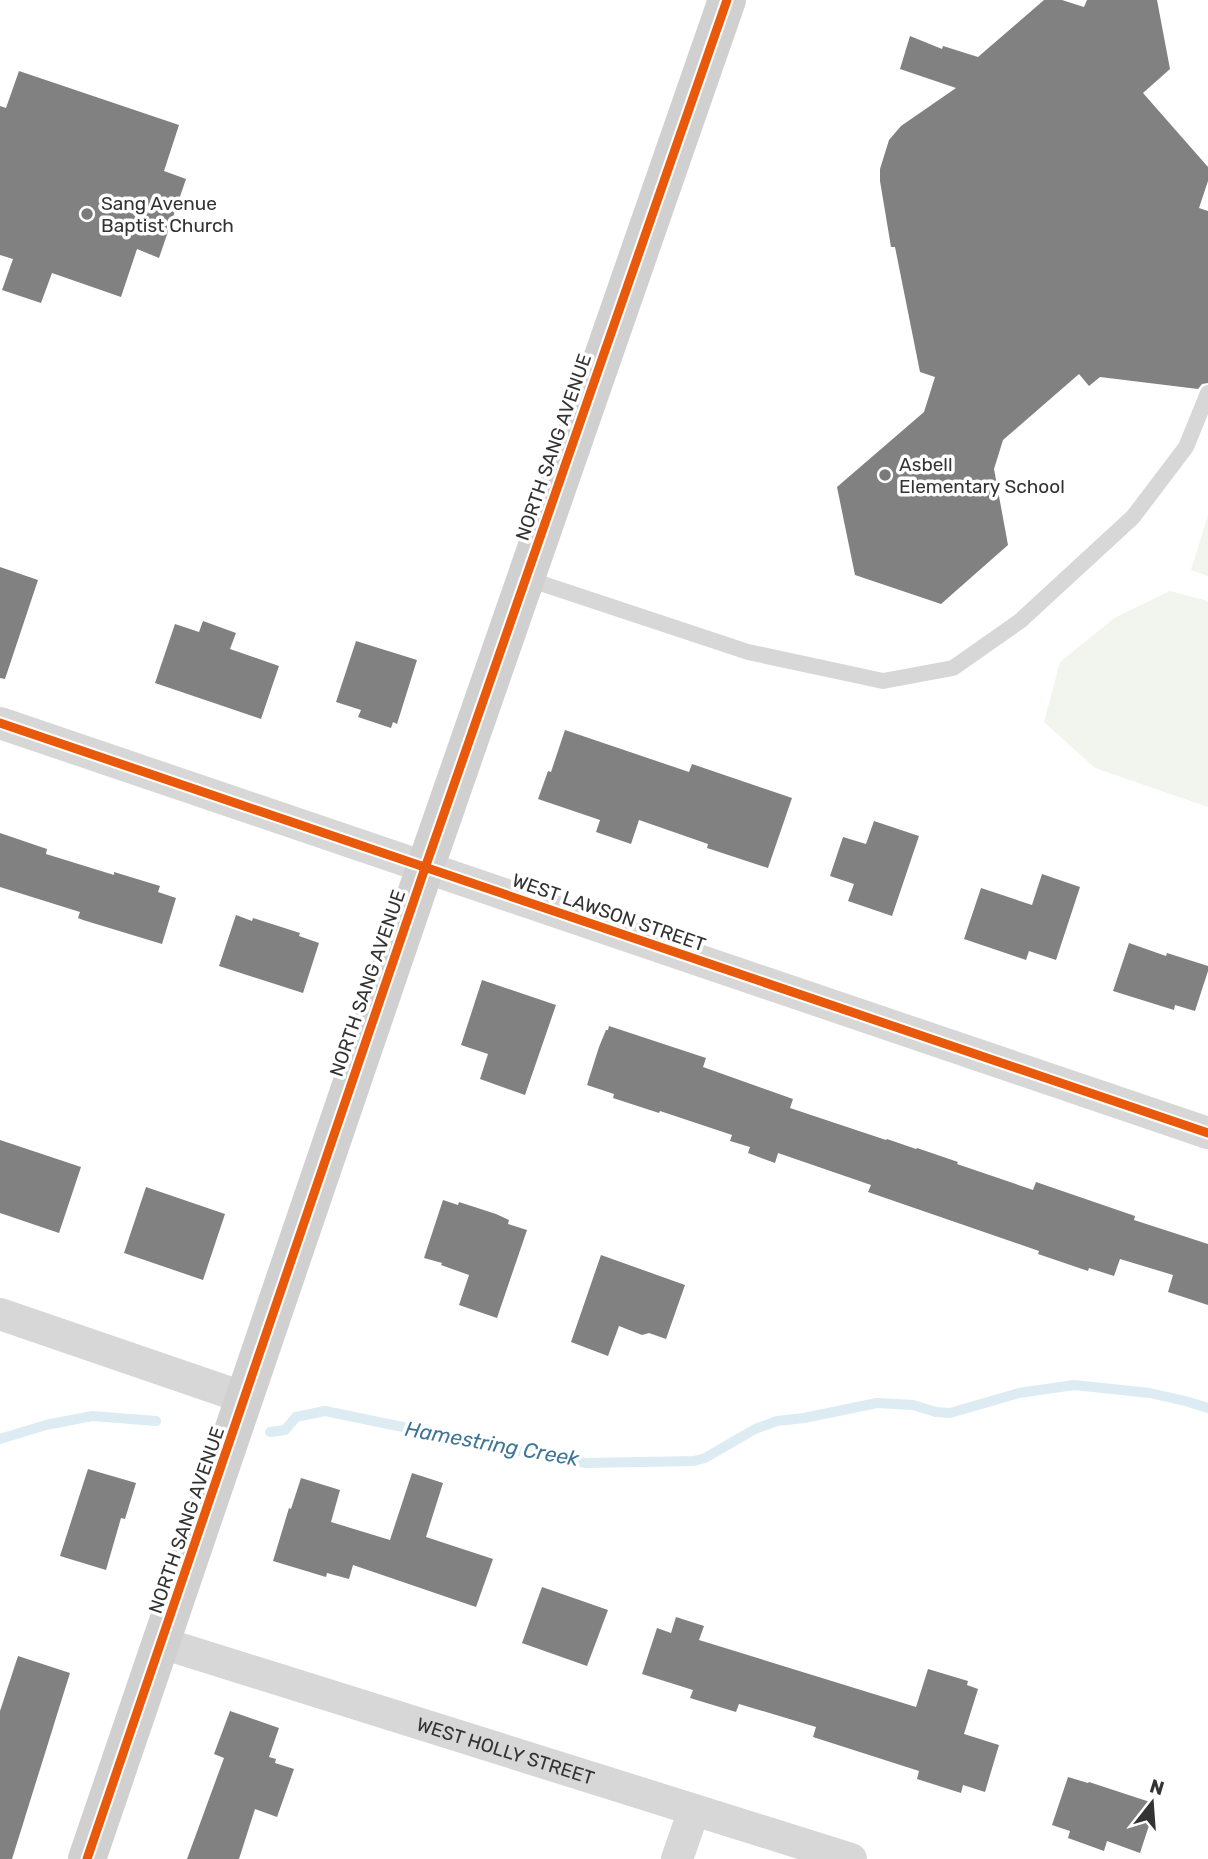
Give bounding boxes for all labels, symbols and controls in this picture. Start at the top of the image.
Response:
place label: Sang Avenue Baptist Church [101,192,234,237]
marker: Sang Avenue Baptist Church [79,206,95,222]
street label: NORTH SANG AVENUE [511,351,596,544]
place label: Asbell Elementary School [899,453,1065,498]
marker: Asbell Elementary School [877,467,893,483]
street label: WEST LAWSON STREET [509,869,709,956]
street label: NORTH SANG AVENUE [325,887,410,1080]
water label: Hamestring Creek [403,1416,582,1471]
street label: NORTH SANG AVENUE [144,1424,229,1617]
street label: WEST HOLLY STREET [414,1713,597,1790]
north arrow [1117,1768,1187,1838]
text: N [1147,1774,1167,1800]

